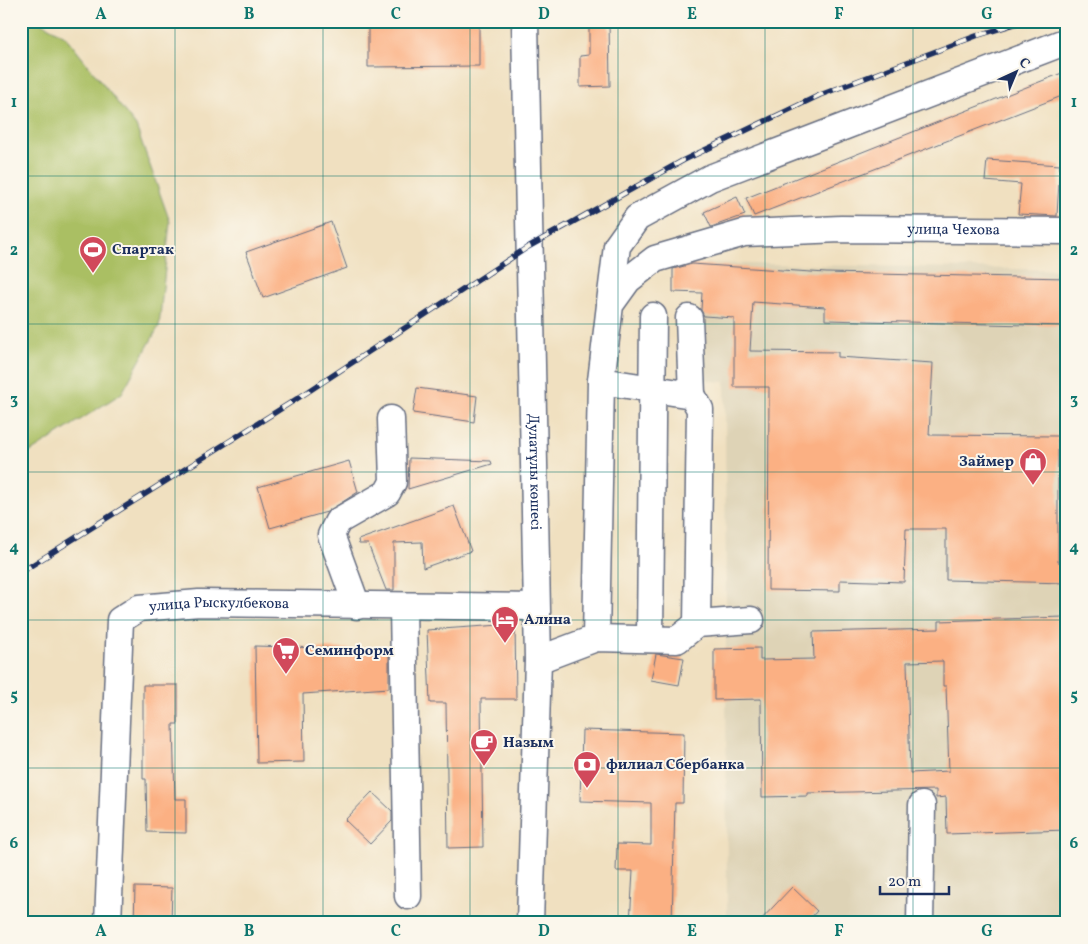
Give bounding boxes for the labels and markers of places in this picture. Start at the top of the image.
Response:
sports icon: Спартак [78,235,108,274]
place label: Спартак [112,240,174,261]
shop icon: Займер [1018,447,1048,486]
place label: Займер [959,452,1014,473]
hotel icon: Алина [490,605,520,644]
place label: Алина [524,610,571,631]
supermarket icon: Семинформ [271,636,301,675]
place label: Семинформ [305,641,394,662]
cafe icon: Назым [469,728,499,767]
place label: Назым [503,733,554,754]
bank icon: филиал Сбербанка [572,750,602,789]
place label: филиал Сбербанка [606,755,745,776]

